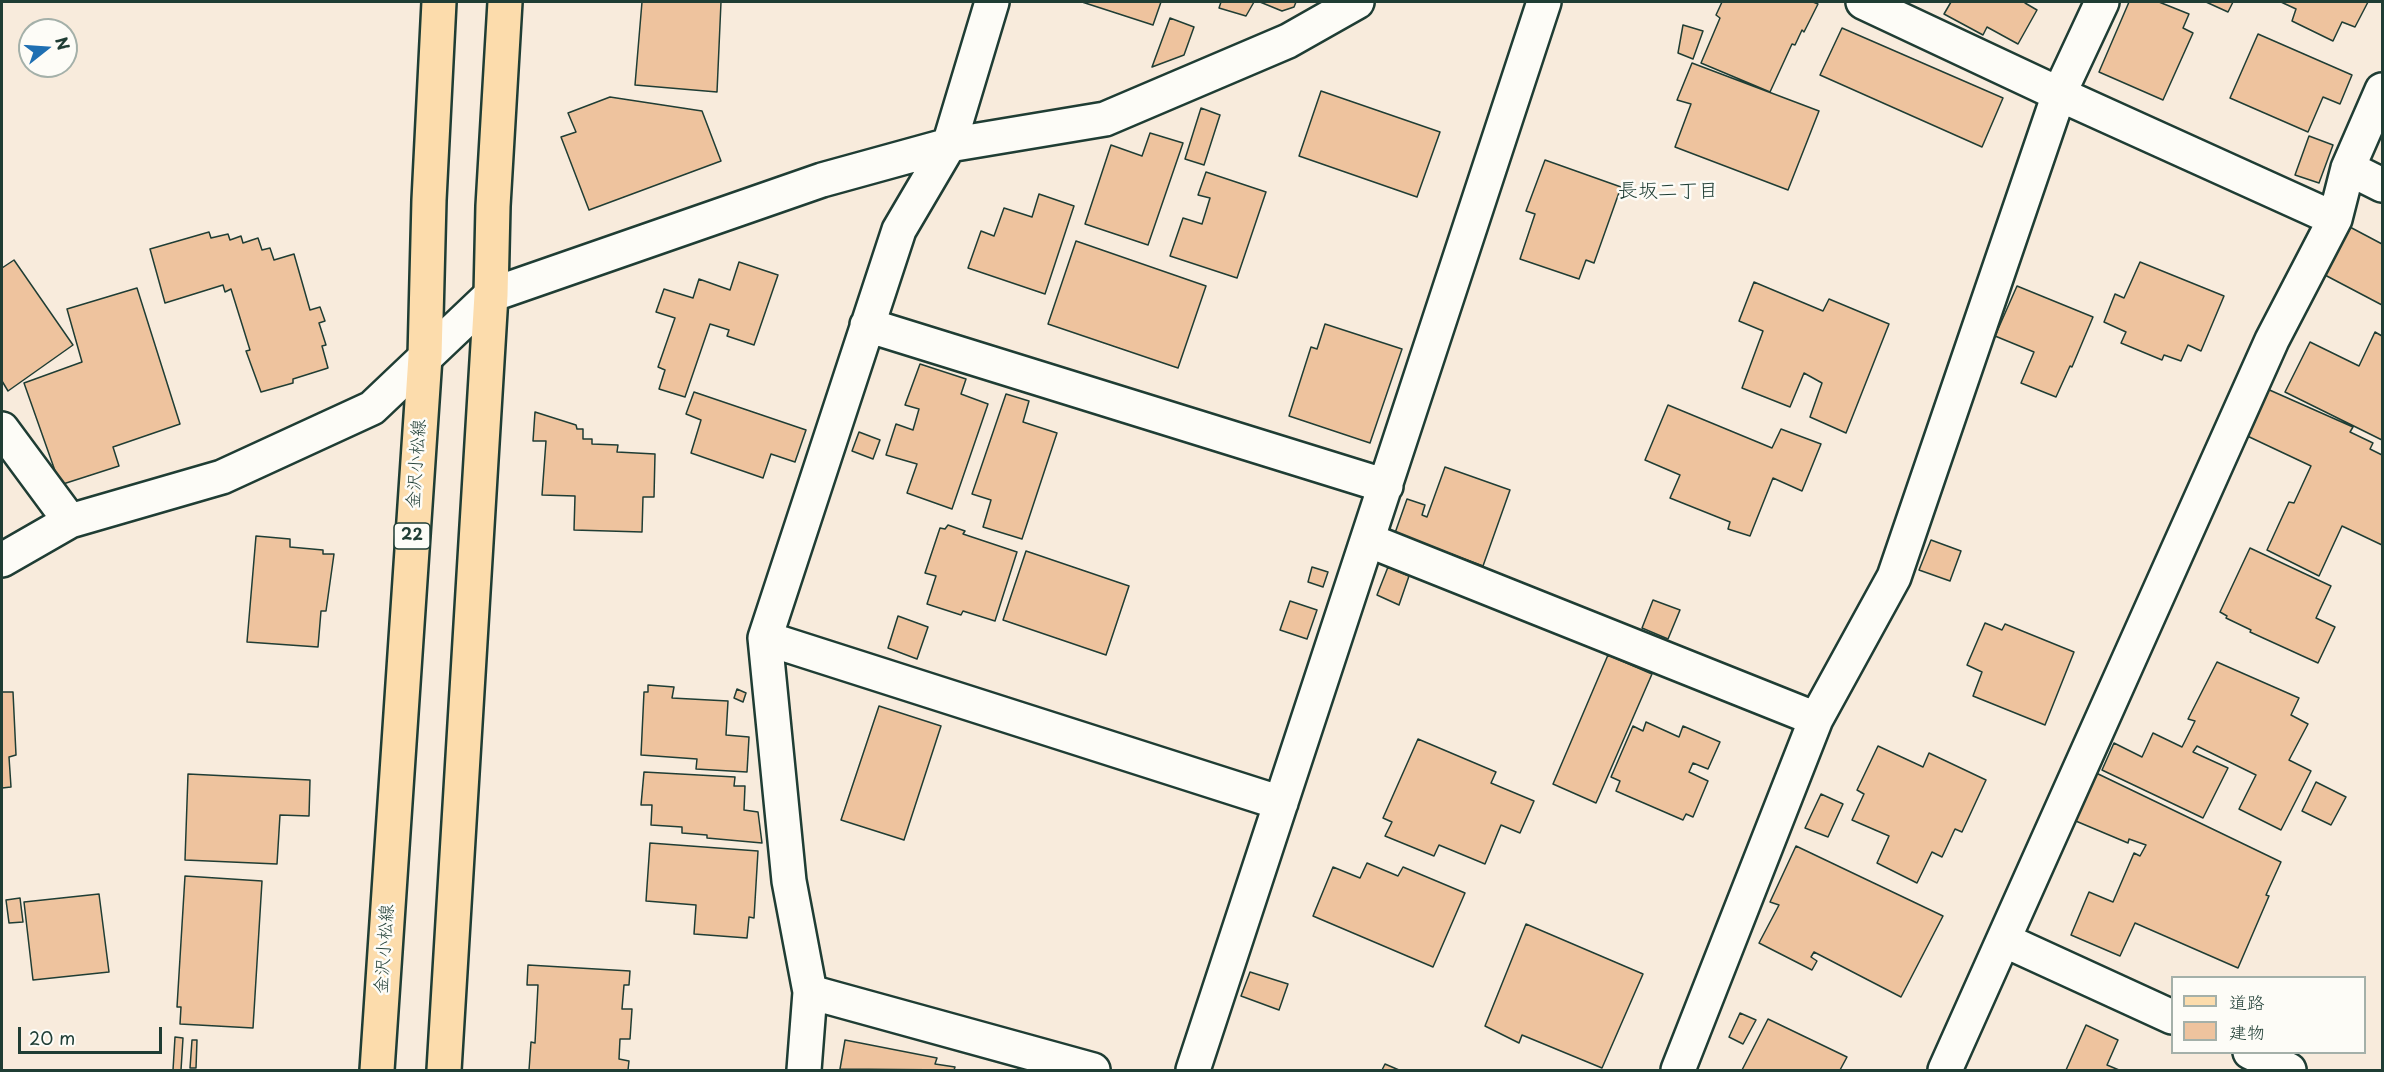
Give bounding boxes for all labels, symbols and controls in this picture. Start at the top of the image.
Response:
north arrow [18,18,78,78]
text: N [50,34,77,53]
district label: 長坂二丁目 [1618,179,1718,203]
street label: 金沢小松線 [403,418,431,510]
road number: 22 [394,523,430,549]
street label: 金沢小松線 [371,903,399,995]
legend [2171,976,2366,1054]
text: 道路 [2229,988,2265,1015]
scale bar [21,1015,165,1053]
text: 建物 [2229,1018,2265,1045]
text: 20 m [29,1024,75,1051]

